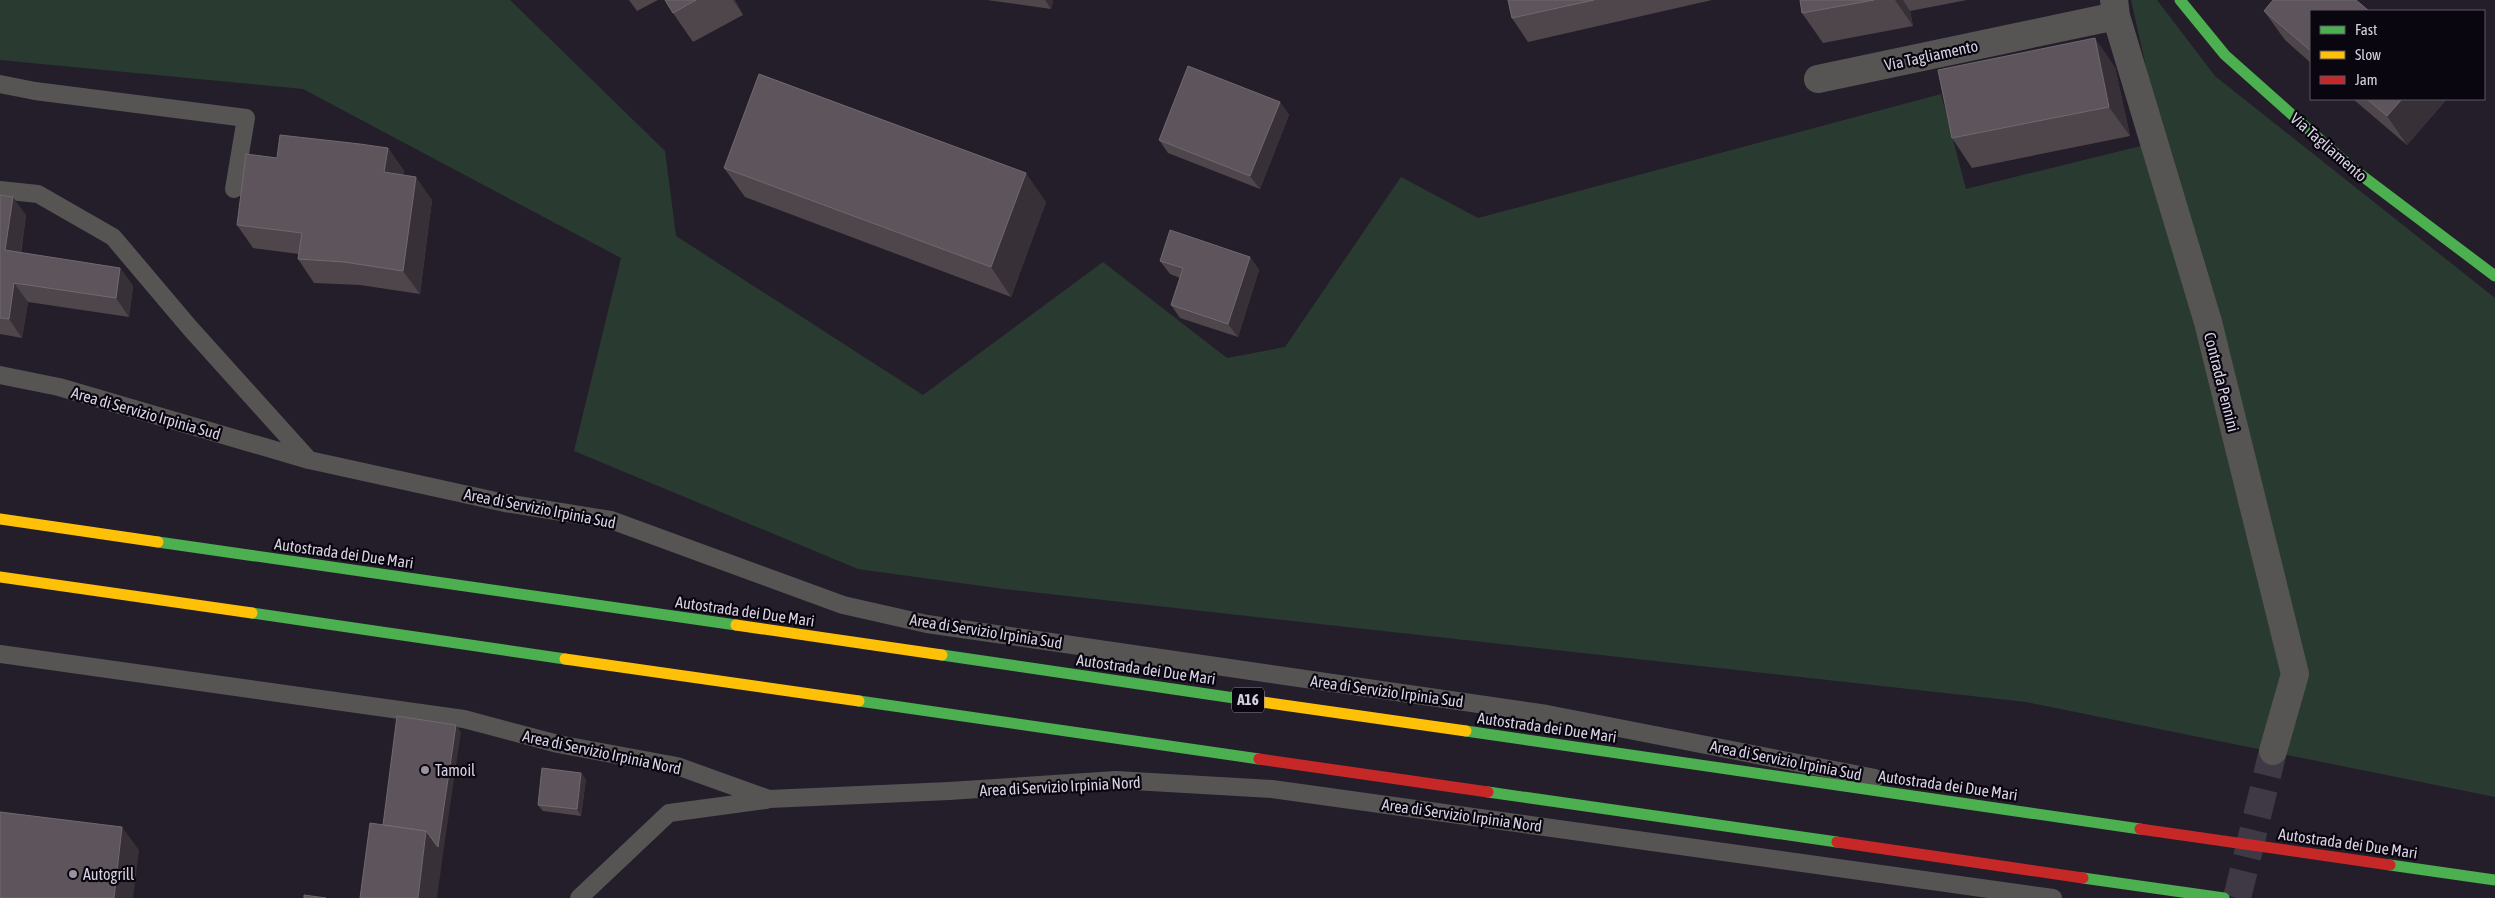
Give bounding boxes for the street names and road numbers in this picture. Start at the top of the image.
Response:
street label: Via Tagliamento [1883,36,1980,75]
street label: Via Tagliamento [2286,109,2371,186]
street label: Contrada Pennini [2201,330,2243,434]
street label: Area di Servizio Irpinia Sud [69,383,223,444]
street label: Area di Servizio Irpinia Sud [462,484,617,533]
street label: Autostrada dei Due Mari [273,534,415,572]
street label: Autostrada dei Due Mari [674,592,816,630]
street label: Area di Servizio Irpinia Sud [908,610,1064,653]
street label: Autostrada dei Due Mari [1075,650,1217,688]
street label: Area di Servizio Irpinia Sud [1309,671,1465,712]
road number: A16 [1232,688,1264,712]
street label: Autostrada dei Due Mari [1476,708,1618,746]
street label: Area di Servizio Irpinia Nord [521,726,683,779]
street label: Area di Servizio Irpinia Sud [1708,736,1863,785]
street label: Autostrada dei Due Mari [1877,766,2019,804]
street label: Area di Servizio Irpinia Nord [979,773,1141,800]
street label: Area di Servizio Irpinia Nord [1381,795,1543,836]
street label: Autostrada dei Due Mari [2277,824,2419,862]

